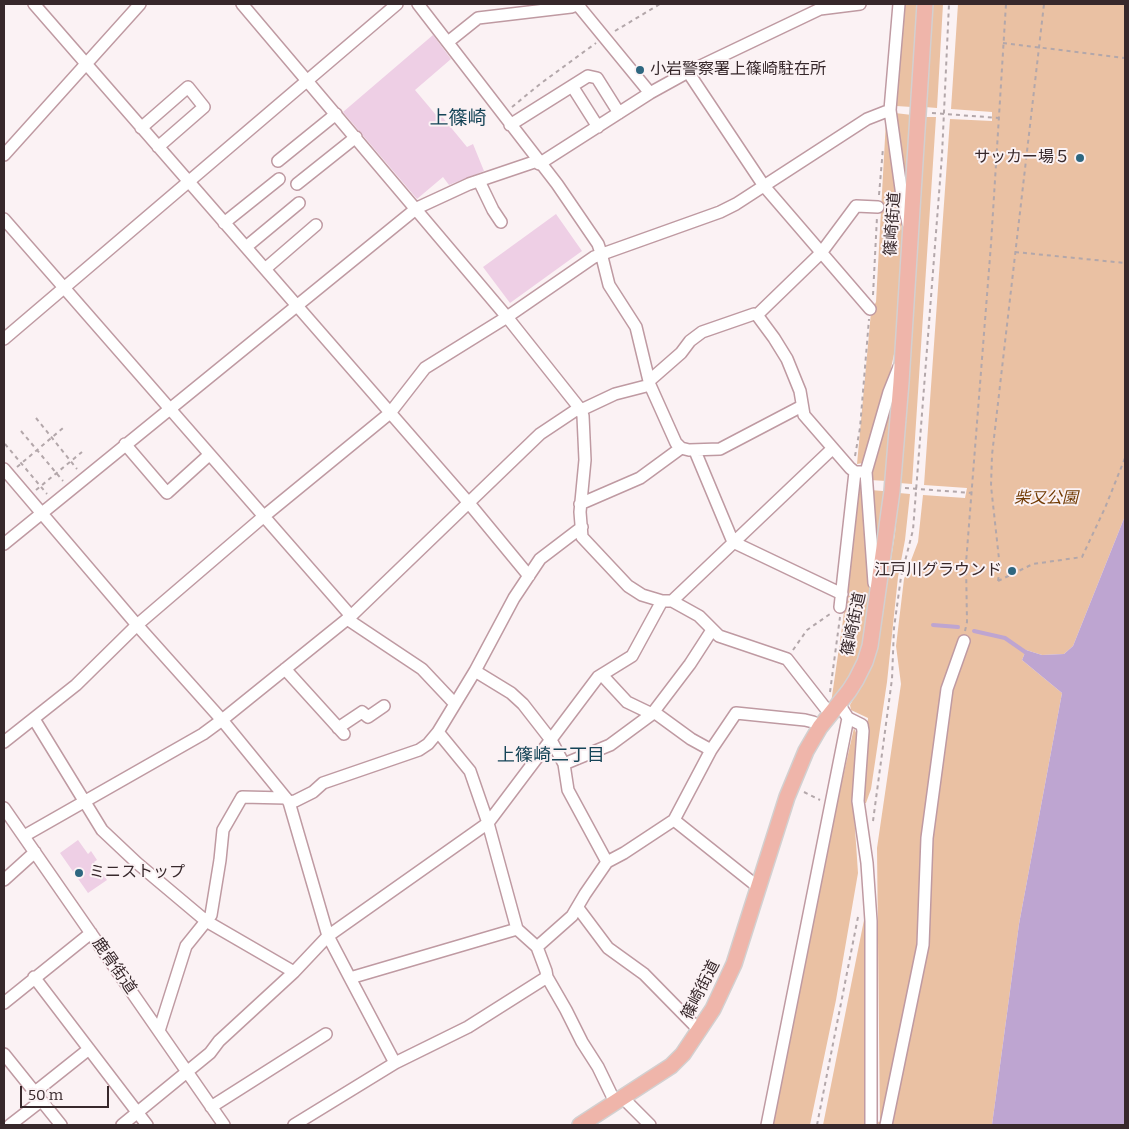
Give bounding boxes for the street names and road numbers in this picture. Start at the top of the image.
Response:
street label: 篠崎街道 [881,191,905,257]
street label: 篠崎街道 [838,591,870,657]
street label: 鹿骨街道 [88,934,140,998]
street label: 篠崎街道 [678,957,724,1023]

